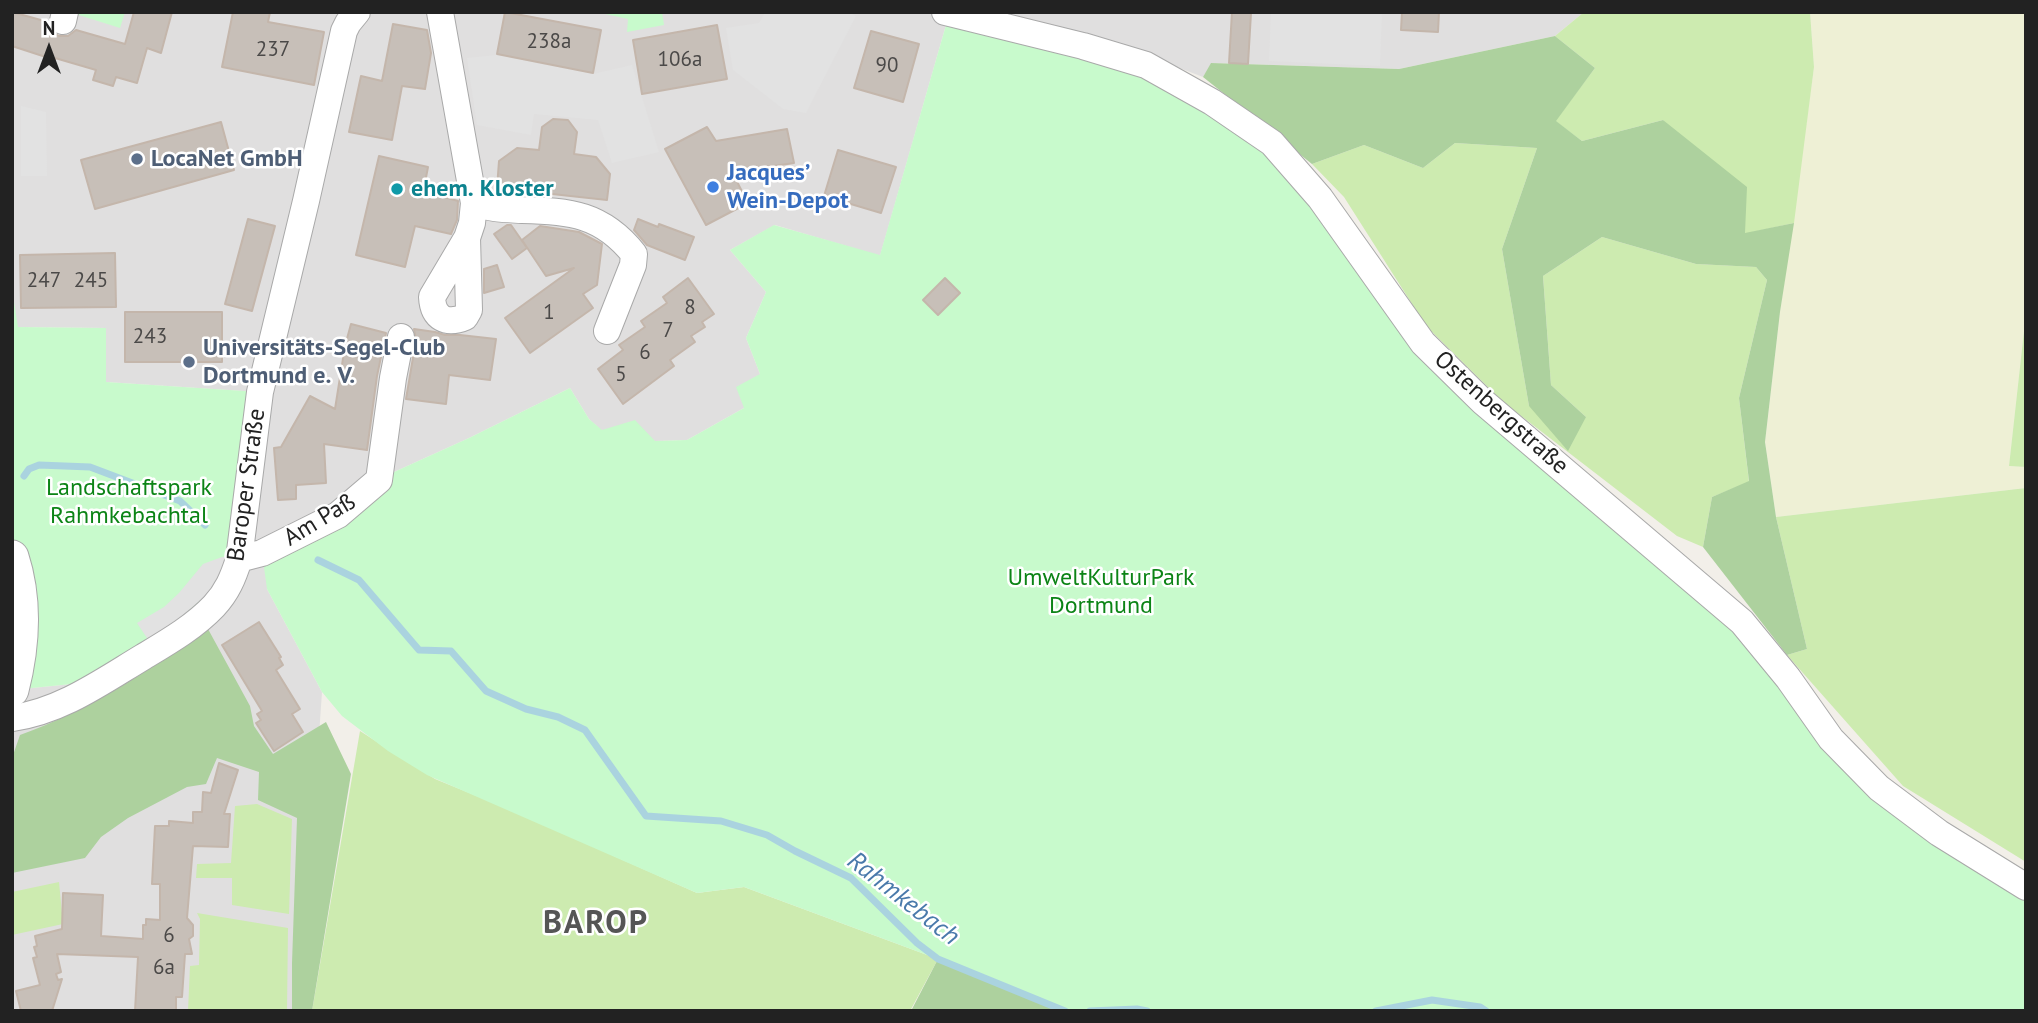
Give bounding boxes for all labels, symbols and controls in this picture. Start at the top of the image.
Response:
north arrow [14,14,84,84]
text: N [43,16,55,40]
house number: 238a [527,29,571,55]
house number: 237 [256,37,290,63]
house number: 106a [658,47,702,73]
house number: 90 [876,53,898,79]
place label: LocaNet GmbH [151,145,303,173]
marker: LocaNet GmbH [129,151,145,167]
place label: Jacques’ Wein-Depot [727,159,849,215]
place label: ehem. Kloster [411,175,554,203]
marker: Jacques’ Wein-Depot [705,179,721,195]
marker: ehem. Kloster [389,181,405,197]
house number: 247 [27,268,61,294]
house number: 245 [74,268,108,294]
house number: 8 [684,295,696,321]
house number: 1 [543,300,555,326]
house number: 7 [662,318,674,344]
house number: 243 [133,324,167,350]
place label: Universitäts-Segel-Club Dortmund e. V. [203,334,445,390]
house number: 6 [639,340,651,366]
street label: Ostenbergstraße [1428,345,1574,481]
marker: Universitäts-Segel-Club Dortmund e. V. [181,354,197,370]
house number: 5 [615,362,627,388]
street label: Baroper Straße [222,407,272,563]
park label: Landschaftspark Rahmkebachtal [46,474,212,530]
street label: Am Paß [279,487,361,553]
park label: UmweltKulturPark Dortmund [1007,564,1195,620]
water label: Rahmkebach [841,846,965,952]
district label: BAROP [544,905,648,943]
house number: 6 [163,923,175,949]
house number: 6a [153,955,175,981]

